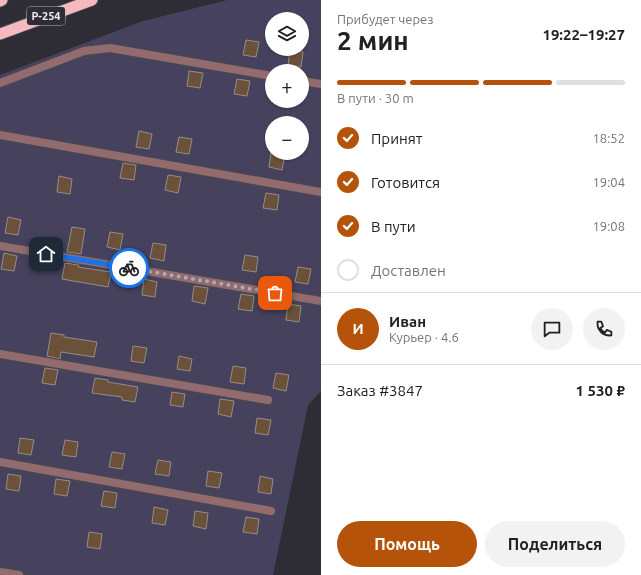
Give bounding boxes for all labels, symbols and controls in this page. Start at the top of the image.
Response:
road number: Р-254 [27,7,65,25]
map controls [265,12,309,160]
button: layers [265,12,309,56]
text: Прибудет через [337,12,434,26]
text: 2 мин [337,26,409,55]
text: 19:22–19:27 [542,26,625,43]
button: + [265,64,309,108]
text: В пути · 30 m [337,91,414,105]
button: − [265,116,309,160]
icon: check [337,127,359,149]
text: Принят [371,130,423,147]
text: 18:52 [592,131,625,145]
icon: check [337,171,359,193]
text: Готовится [371,174,440,191]
text: 19:04 [592,175,625,189]
icon: check [337,215,359,237]
text: В пути [371,218,416,235]
text: 19:08 [592,219,625,233]
pin [29,237,63,271]
icon: home [35,243,57,265]
courier [109,248,149,288]
icon: bike [118,257,140,279]
text: Доставлен [371,262,446,279]
pin [258,276,292,310]
icon: bag [264,282,286,304]
button: chat [531,308,573,350]
button: phone [583,308,625,350]
text: Иван [389,313,426,330]
text: И [352,320,364,337]
text: Курьер · 4.6 [389,330,459,344]
text: Заказ #3847 [337,382,423,399]
text: 1 530 ₽ [576,382,625,399]
button: Помощь [337,521,477,567]
button: Поделиться [485,521,625,567]

